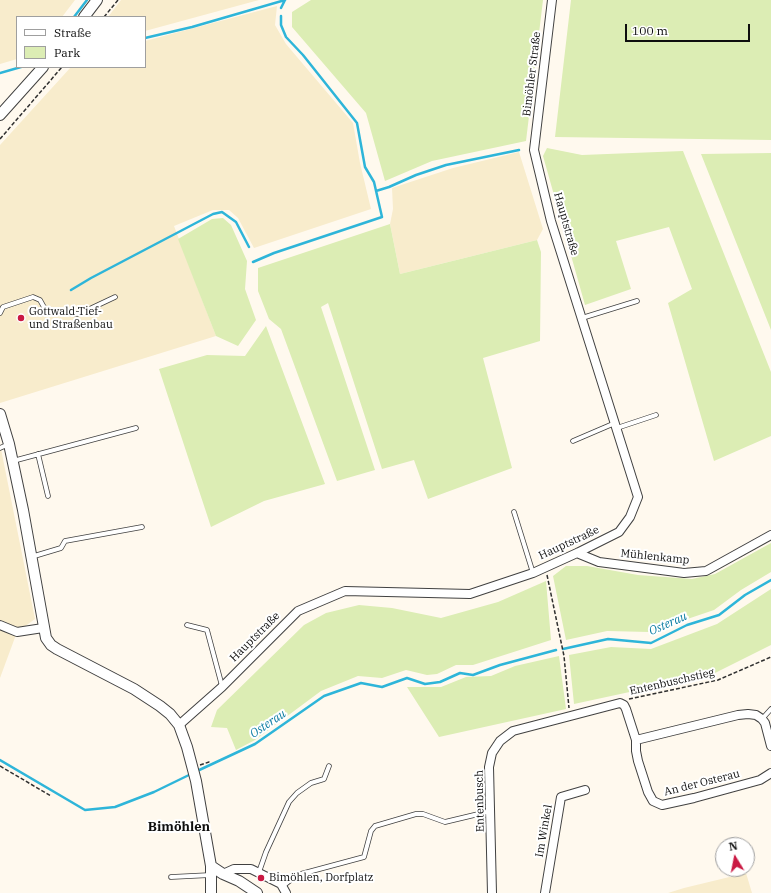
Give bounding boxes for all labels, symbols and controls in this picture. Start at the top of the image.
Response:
legend [16,16,146,68]
scale bar [627,16,752,42]
text: 100 m [632,23,668,38]
text: Straße [54,25,91,40]
street label: Bimöhler Straße [520,31,544,117]
text: Park [54,45,80,60]
street label: Hauptstraße [551,191,581,257]
place label: Gottwald Tief- und Straßenbau [29,305,113,331]
marker: Gottwald Tief- und Straßenbau [16,313,26,323]
street label: Hauptstraße [537,523,601,563]
street label: Mühlenkamp [620,547,690,567]
street label: Hauptstraße [227,609,283,665]
water label: Osterau [647,609,689,639]
street label: Entenbuschstieg [628,666,716,698]
water label: Osterau [247,707,289,741]
street label: An der Osterau [663,767,741,799]
street label: Entenbusch [473,770,487,832]
street label: Im Winkel [533,804,555,858]
district label: Bimöhlen [148,819,210,835]
north arrow [715,837,755,877]
text: N [728,839,739,854]
place label: Bimöhlen, Dorfplatz [269,871,373,885]
marker: Bimöhlen, Dorfplatz [256,873,266,883]

